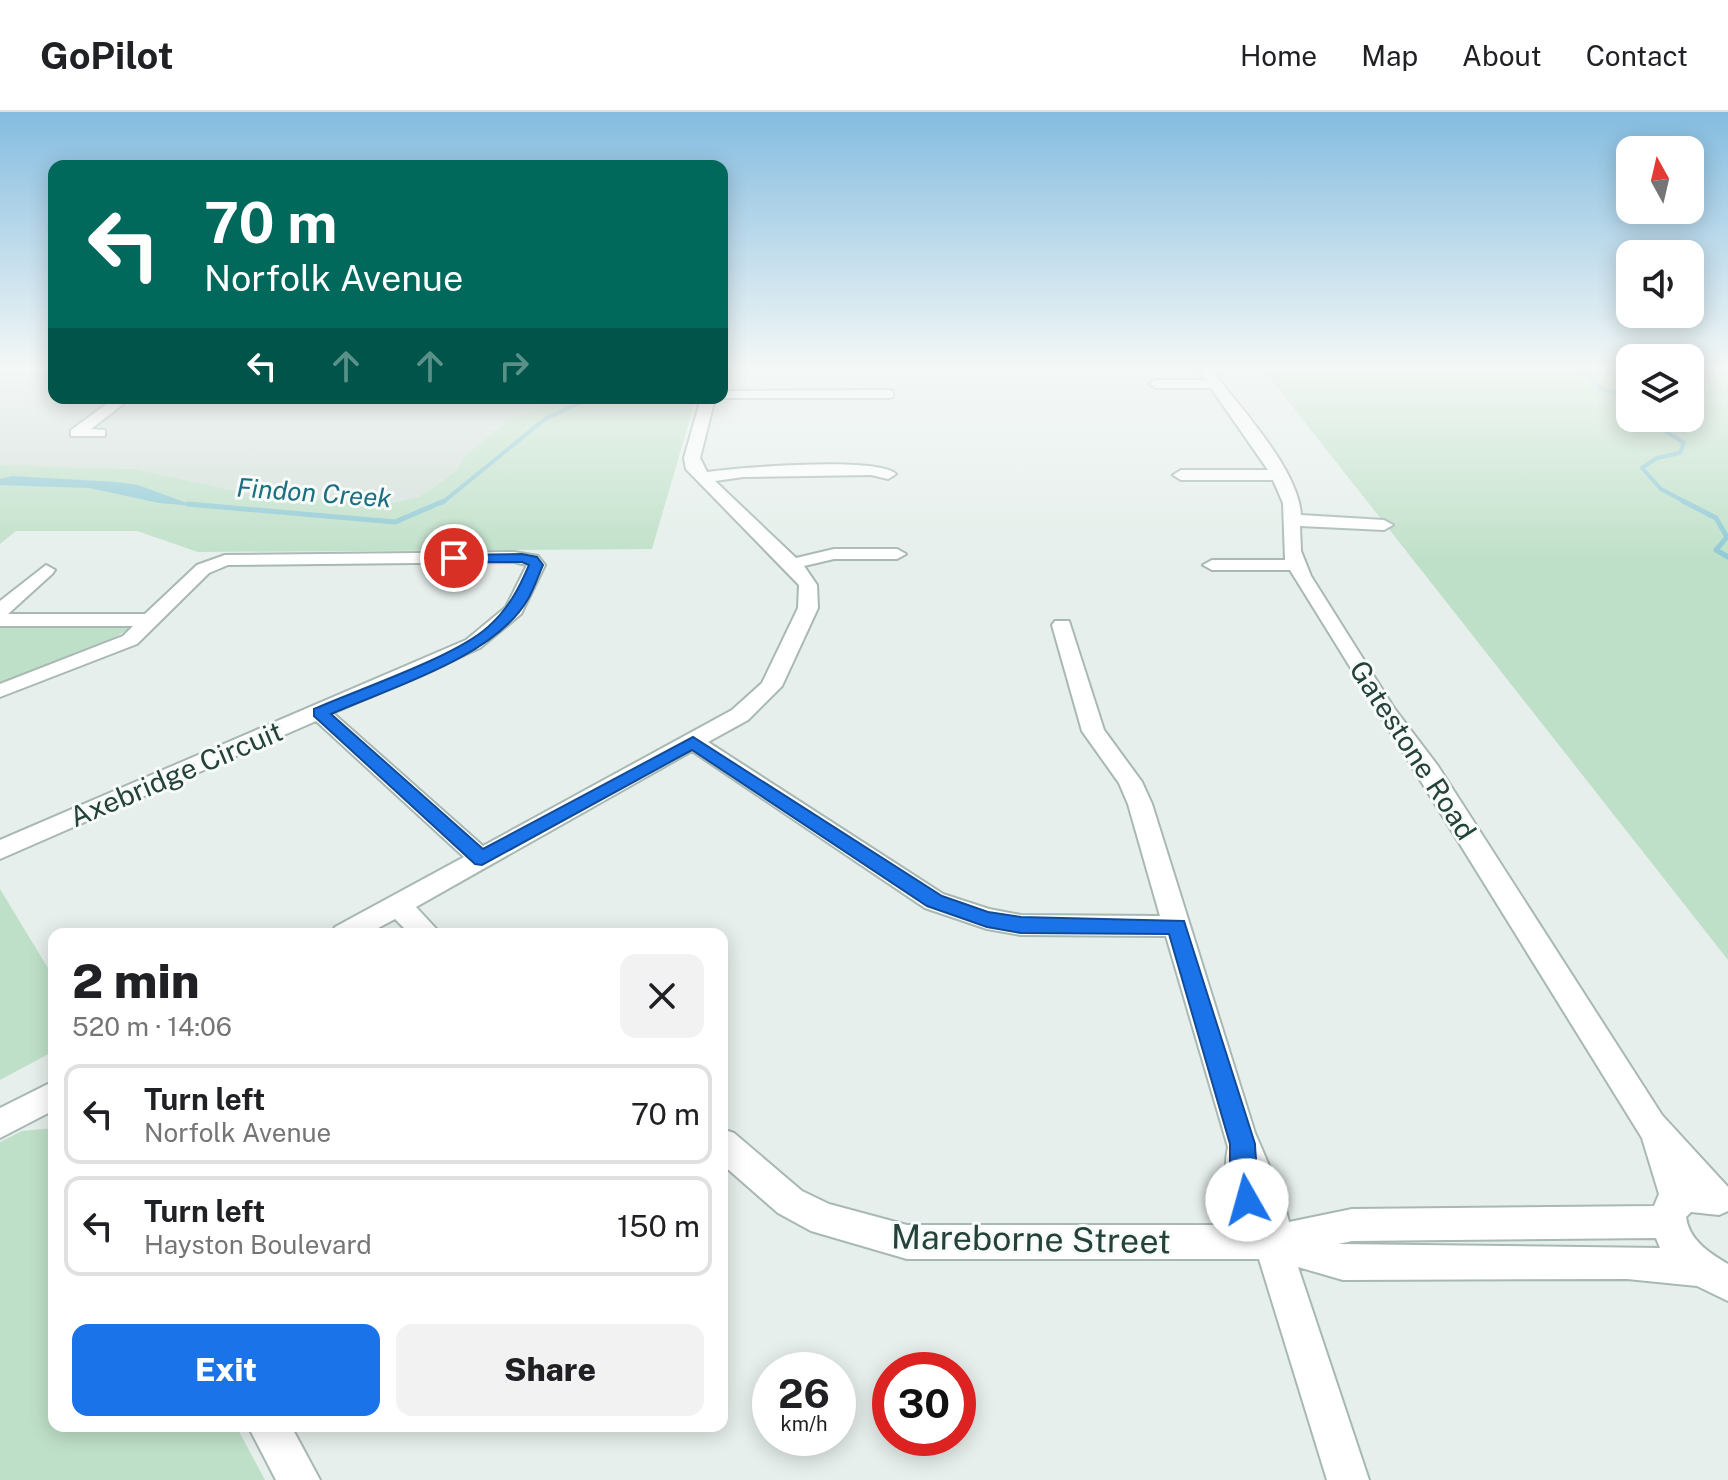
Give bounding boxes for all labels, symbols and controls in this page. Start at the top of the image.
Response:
text: GoPilot [40,33,174,78]
text: Home [1240,39,1317,72]
text: Map [1361,39,1418,72]
text: About [1462,39,1542,72]
text: Contact [1586,39,1688,72]
north arrow [1616,136,1704,224]
map controls [1616,136,1704,432]
text: 70 m [204,190,337,256]
icon: left [72,192,176,296]
button: sound [1616,240,1704,328]
text: Norfolk Avenue [204,257,463,299]
icon: left [240,344,284,388]
icon: ahead [324,344,368,388]
icon: ahead [408,344,452,388]
icon: right [492,344,536,388]
button: layers [1616,344,1704,432]
water label: Findon Creek [236,472,392,513]
pin [420,524,488,592]
icon: arrive [432,536,476,580]
street label: Gatestone Road [1343,654,1484,845]
street label: Axebridge Circuit [64,714,287,833]
text: 2 min [72,952,200,1009]
button: close [620,954,704,1038]
text: 520 m · 14:06 [72,1011,232,1042]
text: Turn left [144,1081,265,1117]
icon: left [76,1092,120,1136]
text: 70 m [631,1096,700,1132]
text: Norfolk Avenue [144,1117,331,1148]
position arrow [1205,1158,1289,1242]
text: Turn left [144,1193,265,1229]
icon: left [76,1204,120,1248]
text: 150 m [617,1208,700,1244]
street label: Mareborne Street [891,1217,1171,1261]
text: Hayston Boulevard [144,1229,372,1260]
button: Exit [72,1324,380,1416]
button: Share [396,1324,704,1416]
speed limit sign: 30 [872,1352,976,1456]
text: 26 [778,1370,830,1417]
text: km/h [780,1412,828,1436]

